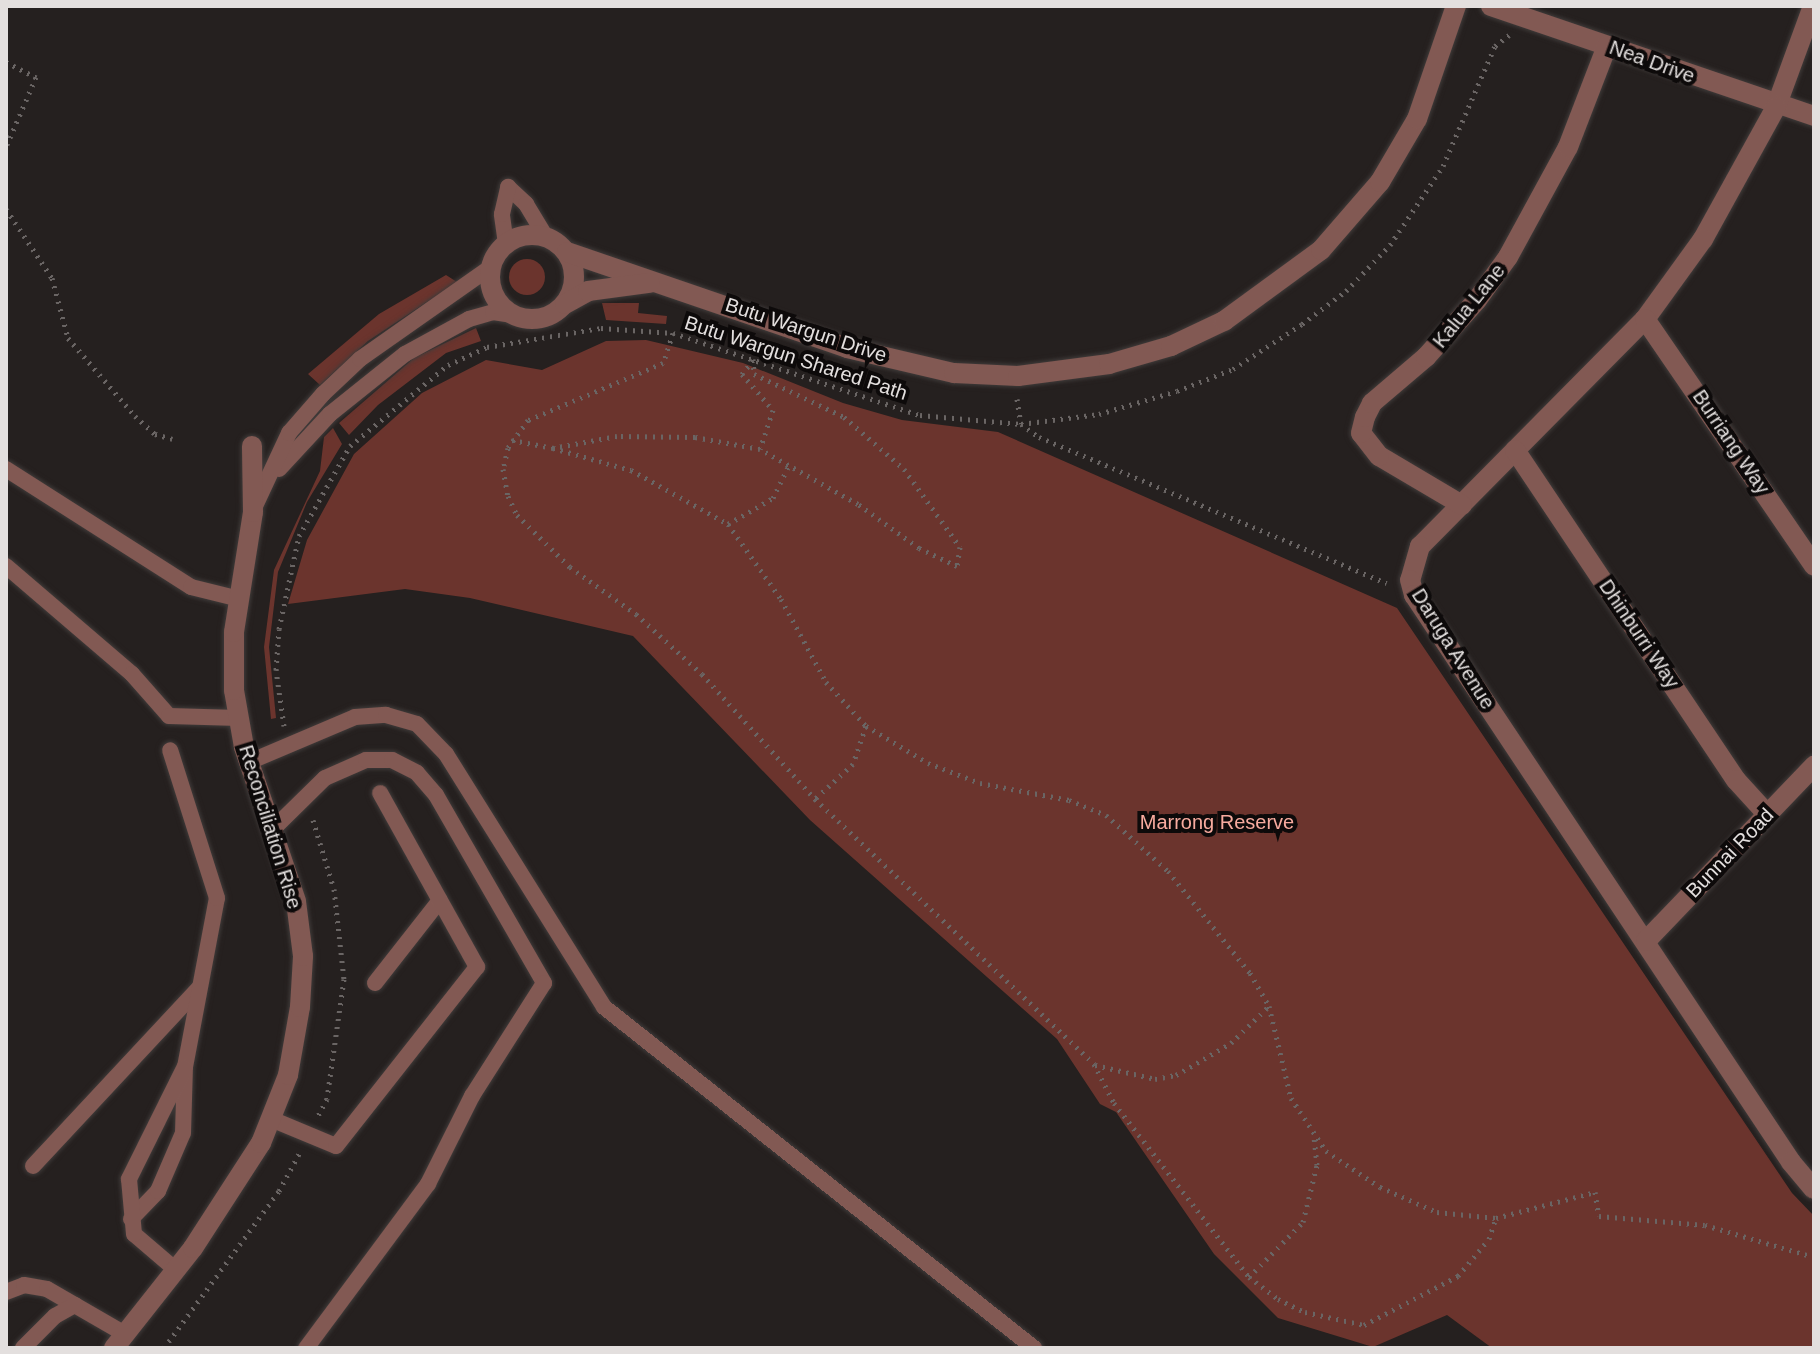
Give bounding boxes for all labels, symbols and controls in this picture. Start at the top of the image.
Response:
street label: Nea Drive [1606,36,1698,88]
street label: Kalua Lane [1428,259,1510,353]
street label: Butu Wargun Drive [722,293,890,367]
street label: Butu Wargun Shared Path [682,311,910,405]
street label: Burriang Way [1687,385,1775,499]
street label: Dhinburri Way [1594,575,1684,693]
street label: Daruga Avenue [1406,584,1500,714]
street label: Reconciliation Rise [234,742,306,912]
street label: Bunnai Road [1681,803,1779,903]
park label: Marrong Reserve [1140,810,1294,834]

